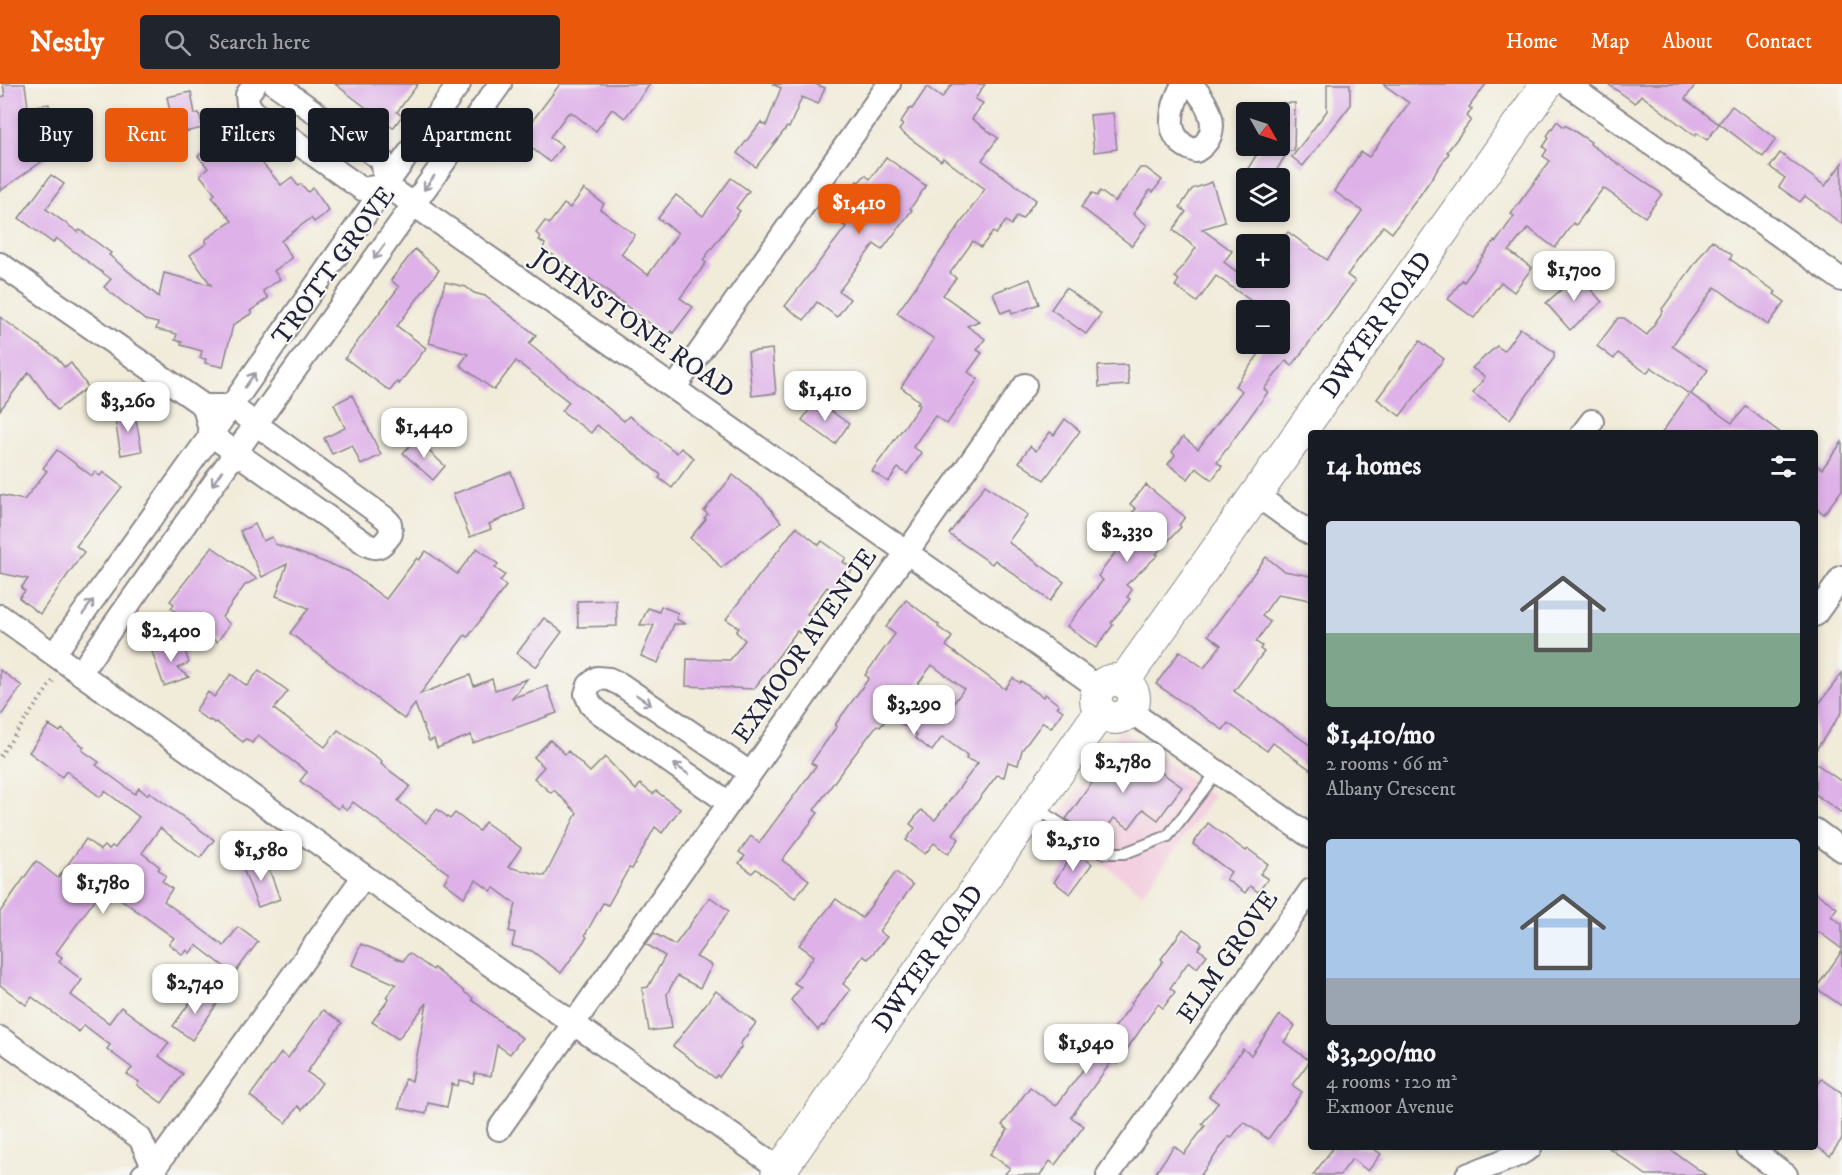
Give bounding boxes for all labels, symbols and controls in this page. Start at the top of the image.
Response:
search box [140,15,560,69]
text: Nestly [30,25,104,60]
icon: search [161,26,194,59]
text: Search here [209,29,310,56]
text: Home [1506,29,1558,55]
text: Map [1591,29,1629,55]
text: About [1662,29,1713,55]
text: Contact [1746,29,1812,55]
north arrow [1236,102,1290,156]
map controls [1236,102,1290,354]
chip: Buy [18,108,93,162]
chip: Rent [105,108,188,162]
chip: Filters [200,108,296,162]
chip: New [308,108,389,162]
chip: Apartment [401,108,533,162]
button: layers [1236,168,1290,222]
one-way arrow [423,174,435,190]
street label: TROTT GROVE [265,180,403,352]
pin: $1,410 [810,184,908,235]
text: $1,410 [832,191,886,216]
button: + [1236,234,1290,288]
street label: JOHNSTONE ROAD [524,241,740,406]
one-way arrow [373,243,385,259]
street label: DWYER ROAD [1313,245,1440,405]
pin: $1,700 [1525,251,1623,302]
text: $1,700 [1547,258,1601,283]
button: − [1236,300,1290,354]
pin: $1,410 [776,371,874,422]
one-way arrow [244,372,256,388]
text: $1,410 [798,378,852,403]
pin: $3,260 [79,382,177,433]
text: $3,260 [101,389,155,414]
pin: $1,440 [375,408,473,459]
text: $1,440 [395,415,453,440]
text: 14 homes [1326,450,1421,483]
icon: filters [1767,450,1800,483]
one-way arrow [211,470,223,486]
pin: $2,330 [1078,512,1176,563]
text: $2,330 [1101,519,1153,544]
street label: EXMOOR AVENUE [725,542,885,750]
icon: home [1509,560,1617,668]
one-way arrow [82,599,94,615]
pin: $2,400 [122,612,220,663]
text: $2,400 [141,619,201,644]
pin: $3,290 [865,685,963,736]
text: $3,290 [887,692,941,717]
one-way arrow [635,694,652,707]
text: $1,410/mo [1326,719,1435,752]
pin: $2,780 [1074,743,1172,794]
text: $2,780 [1095,750,1151,775]
text: 2 rooms · 66 m² [1326,752,1448,777]
one-way arrow [673,763,689,775]
text: Albany Crescent [1326,777,1456,802]
pin: $2,510 [1024,821,1122,872]
text: $2,510 [1046,828,1100,853]
pin: $1,580 [212,831,310,882]
text: $1,580 [234,838,288,863]
pin: $1,780 [54,864,152,915]
text: $1,780 [76,871,130,896]
street label: DWYER ROAD [865,878,991,1039]
icon: home [1509,878,1617,986]
street label: ELM GROVE [1170,884,1286,1030]
pin: $2,740 [146,964,244,1015]
text: $2,740 [166,971,224,996]
pin: $1,940 [1037,1024,1135,1075]
text: $1,940 [1058,1031,1114,1056]
text: $3,290/mo [1326,1037,1436,1070]
text: 4 rooms · 120 m² [1326,1070,1457,1095]
text: Exmoor Avenue [1326,1095,1454,1120]

